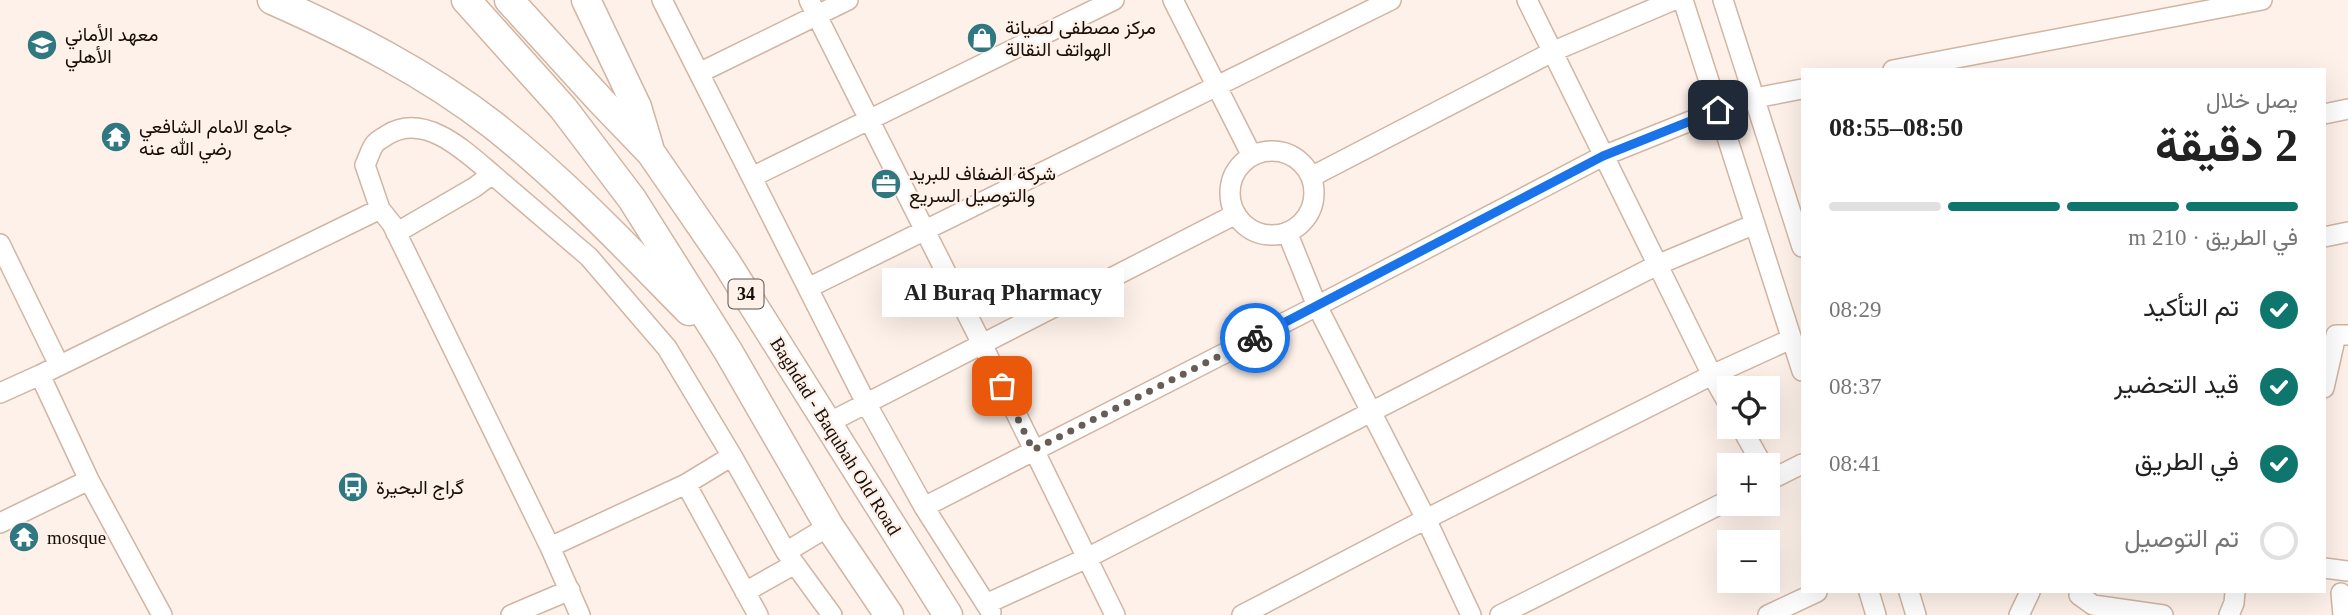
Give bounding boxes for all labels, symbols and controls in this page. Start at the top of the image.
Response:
place label: مركز مصطفى لصيانة الهواتف النقالة [1005,17,1156,61]
shop icon: مركز مصطفى لصيانة الهواتف النقالة [965,21,999,55]
place label: معهد الأماني الأهلي [65,24,158,72]
school or university icon: معهد الأماني الأهلي [25,28,59,62]
pin [1688,80,1748,140]
text: يصل خلال [2206,88,2298,113]
icon: home [1699,91,1737,129]
text: 08:50–08:55 [1829,113,1963,142]
place label: جامع الامام الشافعي رضي الله عنه [139,116,292,164]
temple icon: جامع الامام الشافعي رضي الله عنه [99,120,133,154]
text: 2 دقيقة [2155,120,2298,171]
place label: شركة الضفاف للبريد والتوصيل السريع [909,163,1056,209]
office icon: شركة الضفاف للبريد والتوصيل السريع [869,167,903,201]
text: في الطريق · 210 m [2128,225,2298,250]
callout: Al Buraq Pharmacy [881,267,1123,316]
road number: 34 [728,280,764,308]
text: Al Buraq Pharmacy [904,280,1102,305]
icon: check [2260,291,2298,329]
text: تم التأكيد [2143,293,2239,322]
text: 08:29 [1829,297,1881,322]
courier [1220,303,1290,373]
icon: bike [1236,319,1274,357]
street label: Baghdad - Baqubah Old Road [766,334,905,539]
pin [972,356,1032,416]
icon: bag [983,367,1021,405]
icon: check [2260,368,2298,406]
text: قيد التحضير [2114,370,2239,399]
text: 08:37 [1829,374,1881,399]
map controls [1717,376,1780,593]
button: locate [1717,376,1780,439]
icon: check [2260,445,2298,483]
text: في الطريق [2134,447,2239,476]
text: 08:41 [1829,451,1881,476]
button: + [1717,453,1780,516]
bus stop icon: گراج البحيرة [336,470,370,504]
place label: گراج البحيرة [376,477,464,500]
temple icon: mosque [7,520,41,554]
text: تم التوصيل [2124,524,2239,553]
place label: mosque [47,527,106,548]
button: − [1717,530,1780,593]

